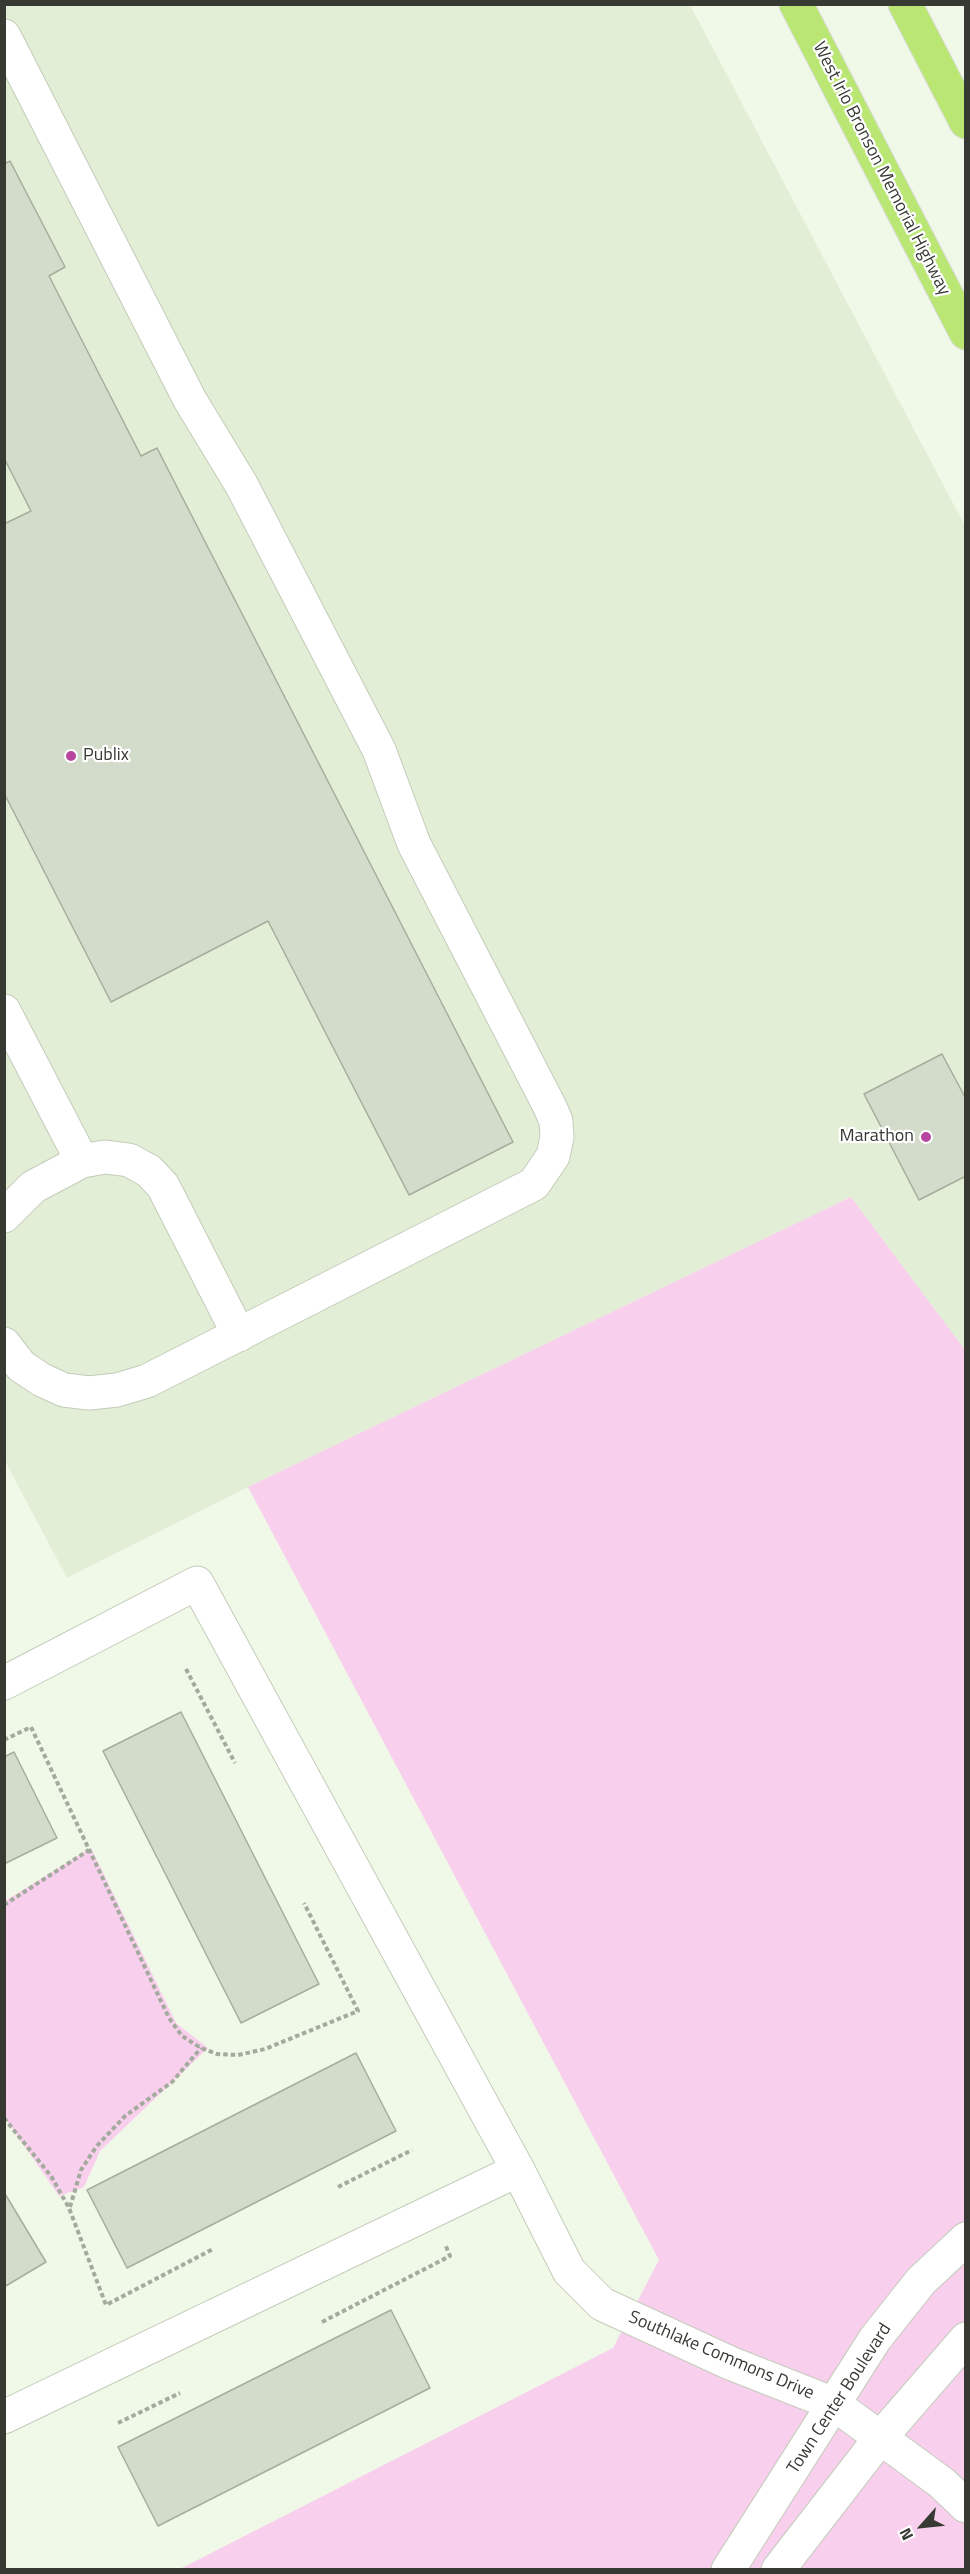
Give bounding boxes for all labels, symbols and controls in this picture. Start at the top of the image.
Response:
street label: West Irlo Bronson Memorial Highway [807,39,955,299]
place label: Publix [83,745,129,767]
marker: Publix [64,749,78,763]
place label: Marathon [839,1126,914,1148]
marker: Marathon [919,1130,933,1144]
street label: Southlake Commons Drive [625,2307,817,2405]
street label: Town Center Boulevard [783,2320,897,2478]
north arrow [892,2496,952,2556]
text: N [893,2524,919,2545]

